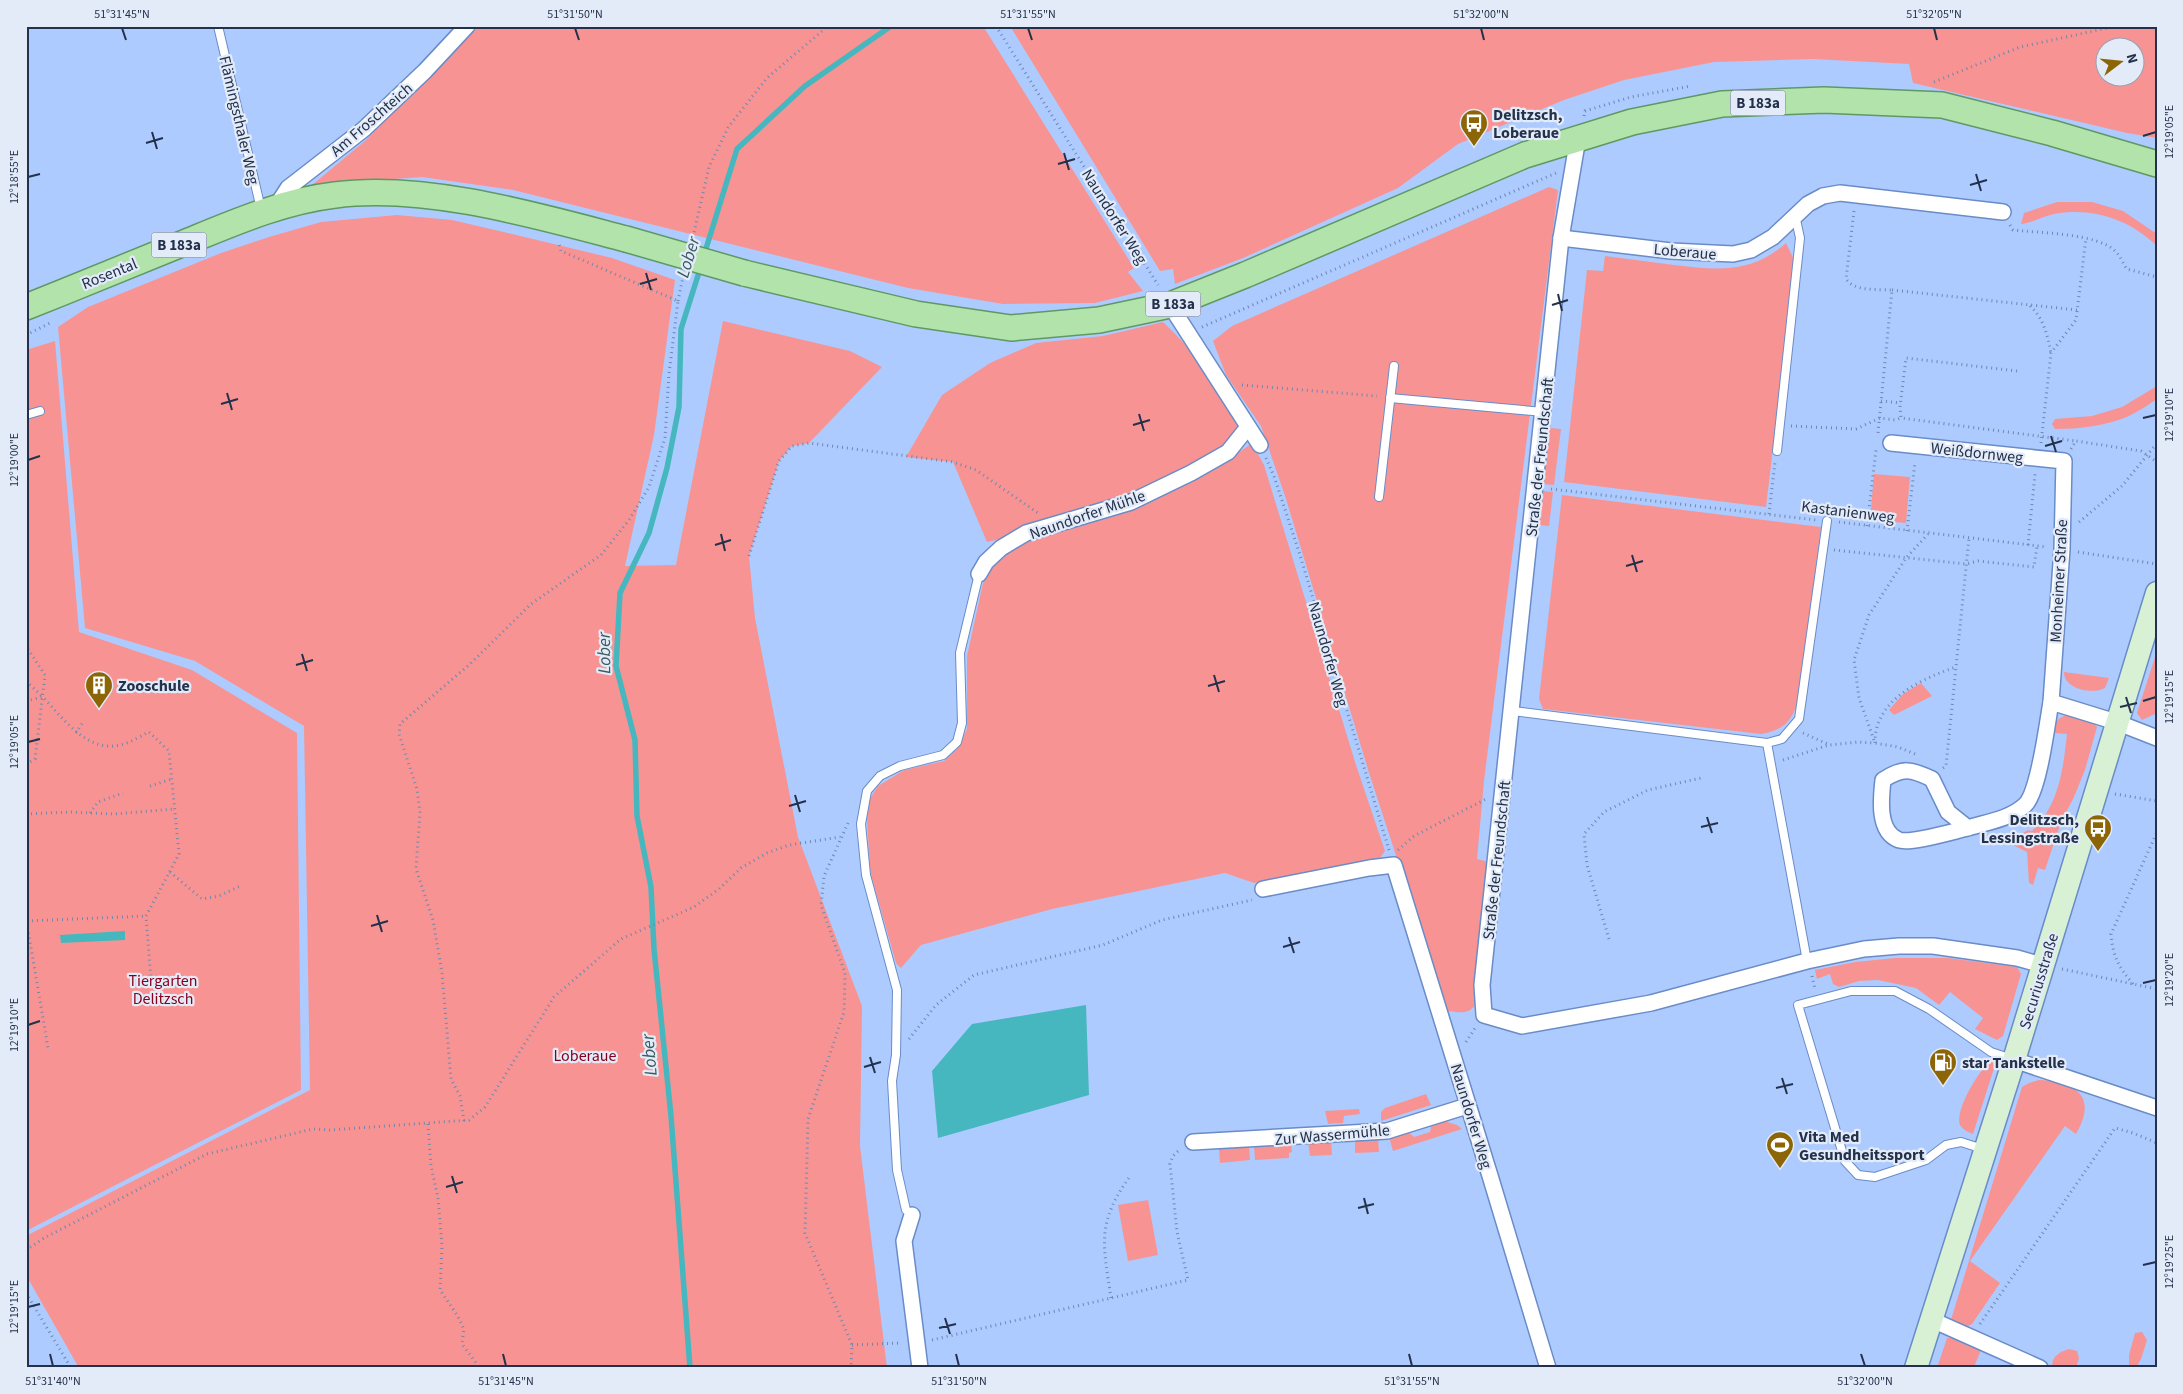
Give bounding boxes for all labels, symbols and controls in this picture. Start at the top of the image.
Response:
text: 51°31'45"N [94,6,150,23]
text: 51°31'50"N [547,6,603,23]
text: 51°31'55"N [1000,6,1056,23]
text: 51°32'00"N [1453,6,1509,23]
text: 51°32'05"N [1906,6,1962,23]
north arrow [2096,38,2146,88]
text: N [2121,51,2142,66]
street label: Flämingsthaler Weg [213,54,265,187]
street label: Am Froschteich [326,78,418,162]
road number: B 183a [1730,90,1786,116]
place label: Delitzsch, Loberaue [1493,104,1563,144]
text: 12°19'05"E [2161,105,2178,159]
bus stop icon: Delitzsch, Loberaue [1459,108,1489,147]
text: 12°18'55"E [6,150,23,204]
street label: Naundorfer Weg [1076,165,1152,268]
road number: B 183a [152,232,206,258]
water label: Lober [670,233,707,281]
street label: Loberaue [1653,238,1717,266]
street label: Rosental [78,253,140,295]
road number: B 183a [1146,292,1200,316]
street label: Straße der Freundschaft [1521,376,1559,538]
text: 12°19'10"E [2161,388,2178,442]
text: 12°19'00"E [6,433,23,487]
street label: Weißdornweg [1930,437,2024,469]
street label: Naundorfer Mühle [1026,485,1148,545]
street label: Kastanienweg [1800,495,1896,529]
street label: Monheimer Straße [2045,519,2073,643]
street label: Naundorfer Weg [1302,599,1354,710]
water label: Lober [592,631,617,674]
building icon: Zooschule [84,670,114,709]
text: 12°19'15"E [2161,670,2178,724]
place label: Zooschule [118,675,190,697]
text: 12°19'05"E [6,715,23,769]
street label: Straße der Freundschaft [1478,779,1516,941]
place label: Delitzsch, Lessingstraße [1981,809,2079,849]
bus stop icon: Delitzsch, Lessingstraße [2083,813,2113,852]
street label: Securiusstraße [2014,930,2064,1032]
text: 12°19'20"E [2161,953,2178,1007]
park label: Tiergarten Delitzsch [128,970,198,1010]
text: 12°19'10"E [6,998,23,1052]
water label: Lober [635,1032,664,1077]
park label: Loberaue [554,1045,617,1067]
fuel station icon: star Tankstelle [1928,1047,1958,1086]
place label: star Tankstelle [1962,1052,2065,1074]
street label: Naundorfer Weg [1445,1061,1497,1171]
street label: Zur Wassermühle [1274,1119,1391,1151]
place label: Vita Med Gesundheitssport [1798,1126,1925,1166]
sports icon: Vita Med Gesundheitssport [1765,1130,1795,1169]
text: 12°19'25"E [2161,1235,2178,1289]
text: 12°19'15"E [6,1280,23,1334]
text: 51°31'40"N [25,1373,81,1390]
text: 51°31'45"N [478,1373,534,1390]
text: 51°31'50"N [931,1373,987,1390]
text: 51°31'55"N [1384,1373,1440,1390]
text: 51°32'00"N [1837,1373,1893,1390]

